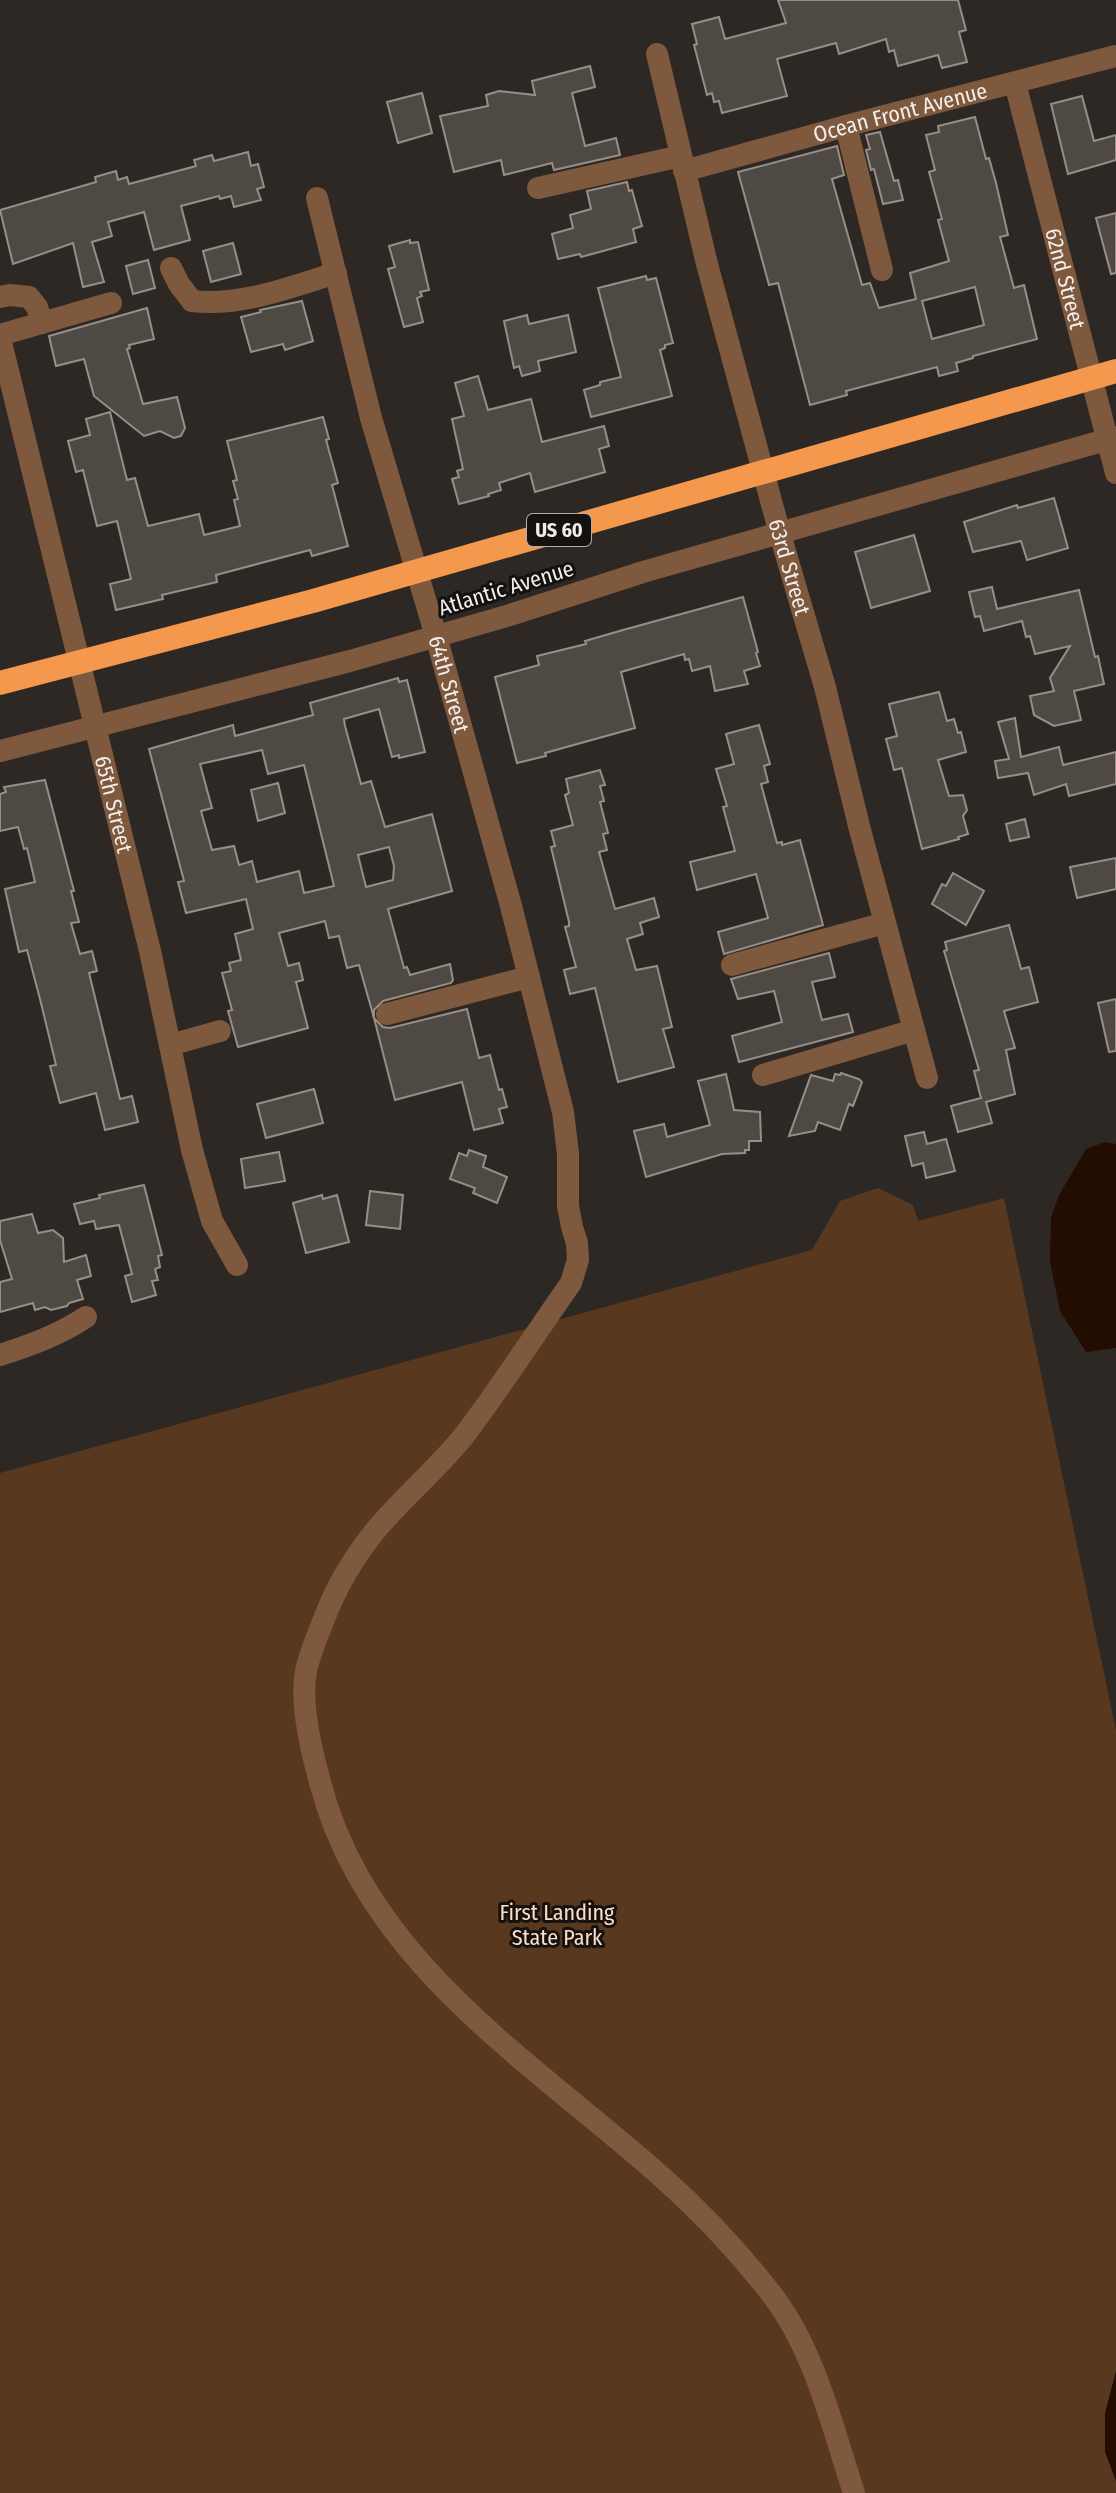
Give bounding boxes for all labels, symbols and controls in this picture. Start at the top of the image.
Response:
street label: Ocean Front Avenue [810,76,990,148]
street label: 62nd Street [1040,225,1092,333]
road number: US 60 [527,514,591,546]
street label: 63rd Street [763,516,817,619]
street label: Atlantic Avenue [435,555,577,621]
street label: 64th Street [423,633,476,737]
street label: 65th Street [89,753,139,856]
park label: First Landing State Park [500,1899,615,1951]

